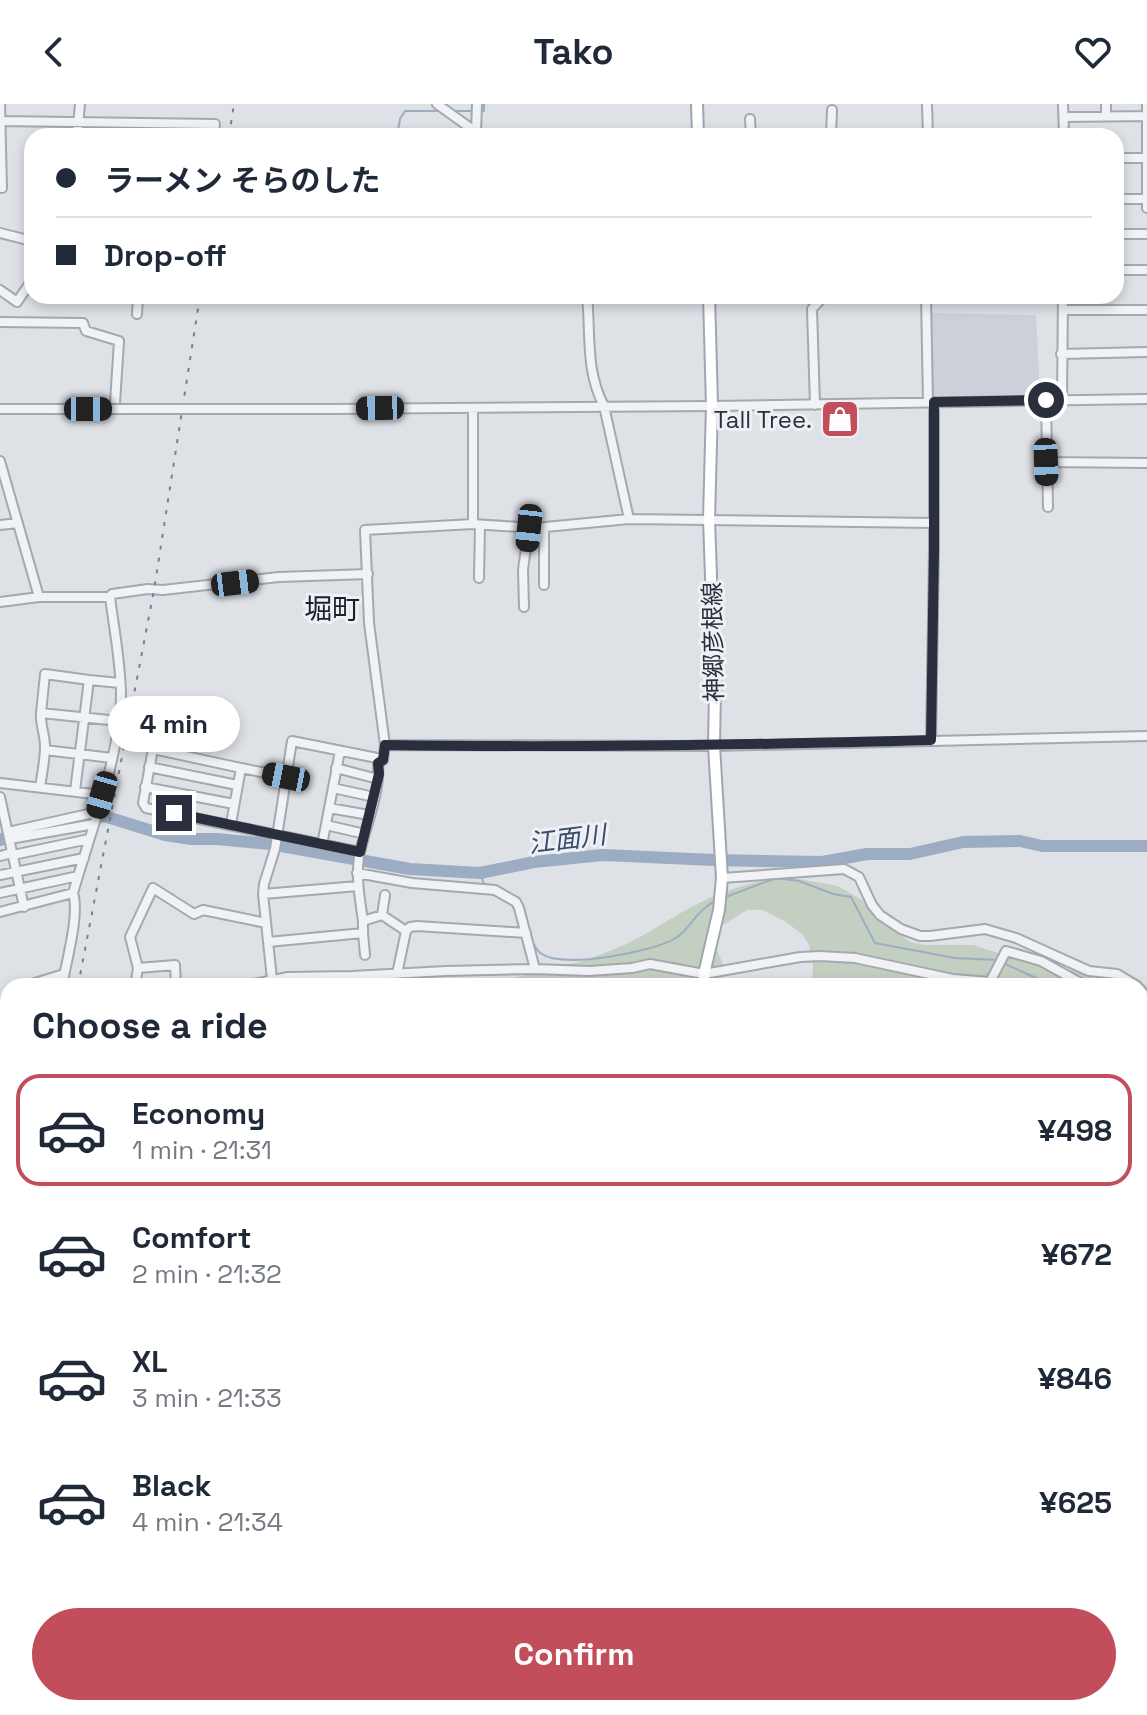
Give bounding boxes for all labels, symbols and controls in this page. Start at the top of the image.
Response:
text: Tako [533,29,614,75]
icon: back [32,30,76,74]
icon: heart [1071,30,1115,74]
text: ラーメン そらのした [104,161,380,200]
text: Drop-off [104,236,227,275]
route start [1028,382,1064,418]
car [356,396,404,420]
car [64,397,112,421]
shop icon: Tall Tree. [819,398,861,440]
place label: Tall Tree. [714,404,812,435]
car [1033,438,1059,486]
car [515,503,543,553]
car [210,568,260,598]
street label: 神郷彦根線 [696,582,730,702]
district label: 堀町 [304,591,360,627]
callout: 4 min [108,697,240,753]
text: 4 min [140,707,208,741]
car [260,761,312,793]
car [84,769,120,821]
route end [156,795,192,831]
water label: 江面川 [526,817,611,861]
text: Choose a ride [32,1003,268,1049]
icon: car [36,1094,108,1166]
text: Economy [132,1094,265,1133]
text: ¥498 [1038,1111,1112,1150]
text: 1 min · 21:31 [132,1133,272,1167]
icon: car [36,1218,108,1290]
text: Comfort [132,1218,251,1257]
text: ¥672 [1041,1235,1112,1274]
text: 2 min · 21:32 [132,1257,282,1291]
icon: car [36,1342,108,1414]
text: XL [132,1342,168,1381]
text: ¥846 [1038,1359,1112,1398]
text: 3 min · 21:33 [132,1381,282,1415]
icon: car [36,1466,108,1538]
text: Black [132,1466,211,1505]
text: ¥625 [1039,1483,1112,1522]
text: 4 min · 21:34 [132,1505,283,1539]
button: Confirm [32,1608,1116,1700]

